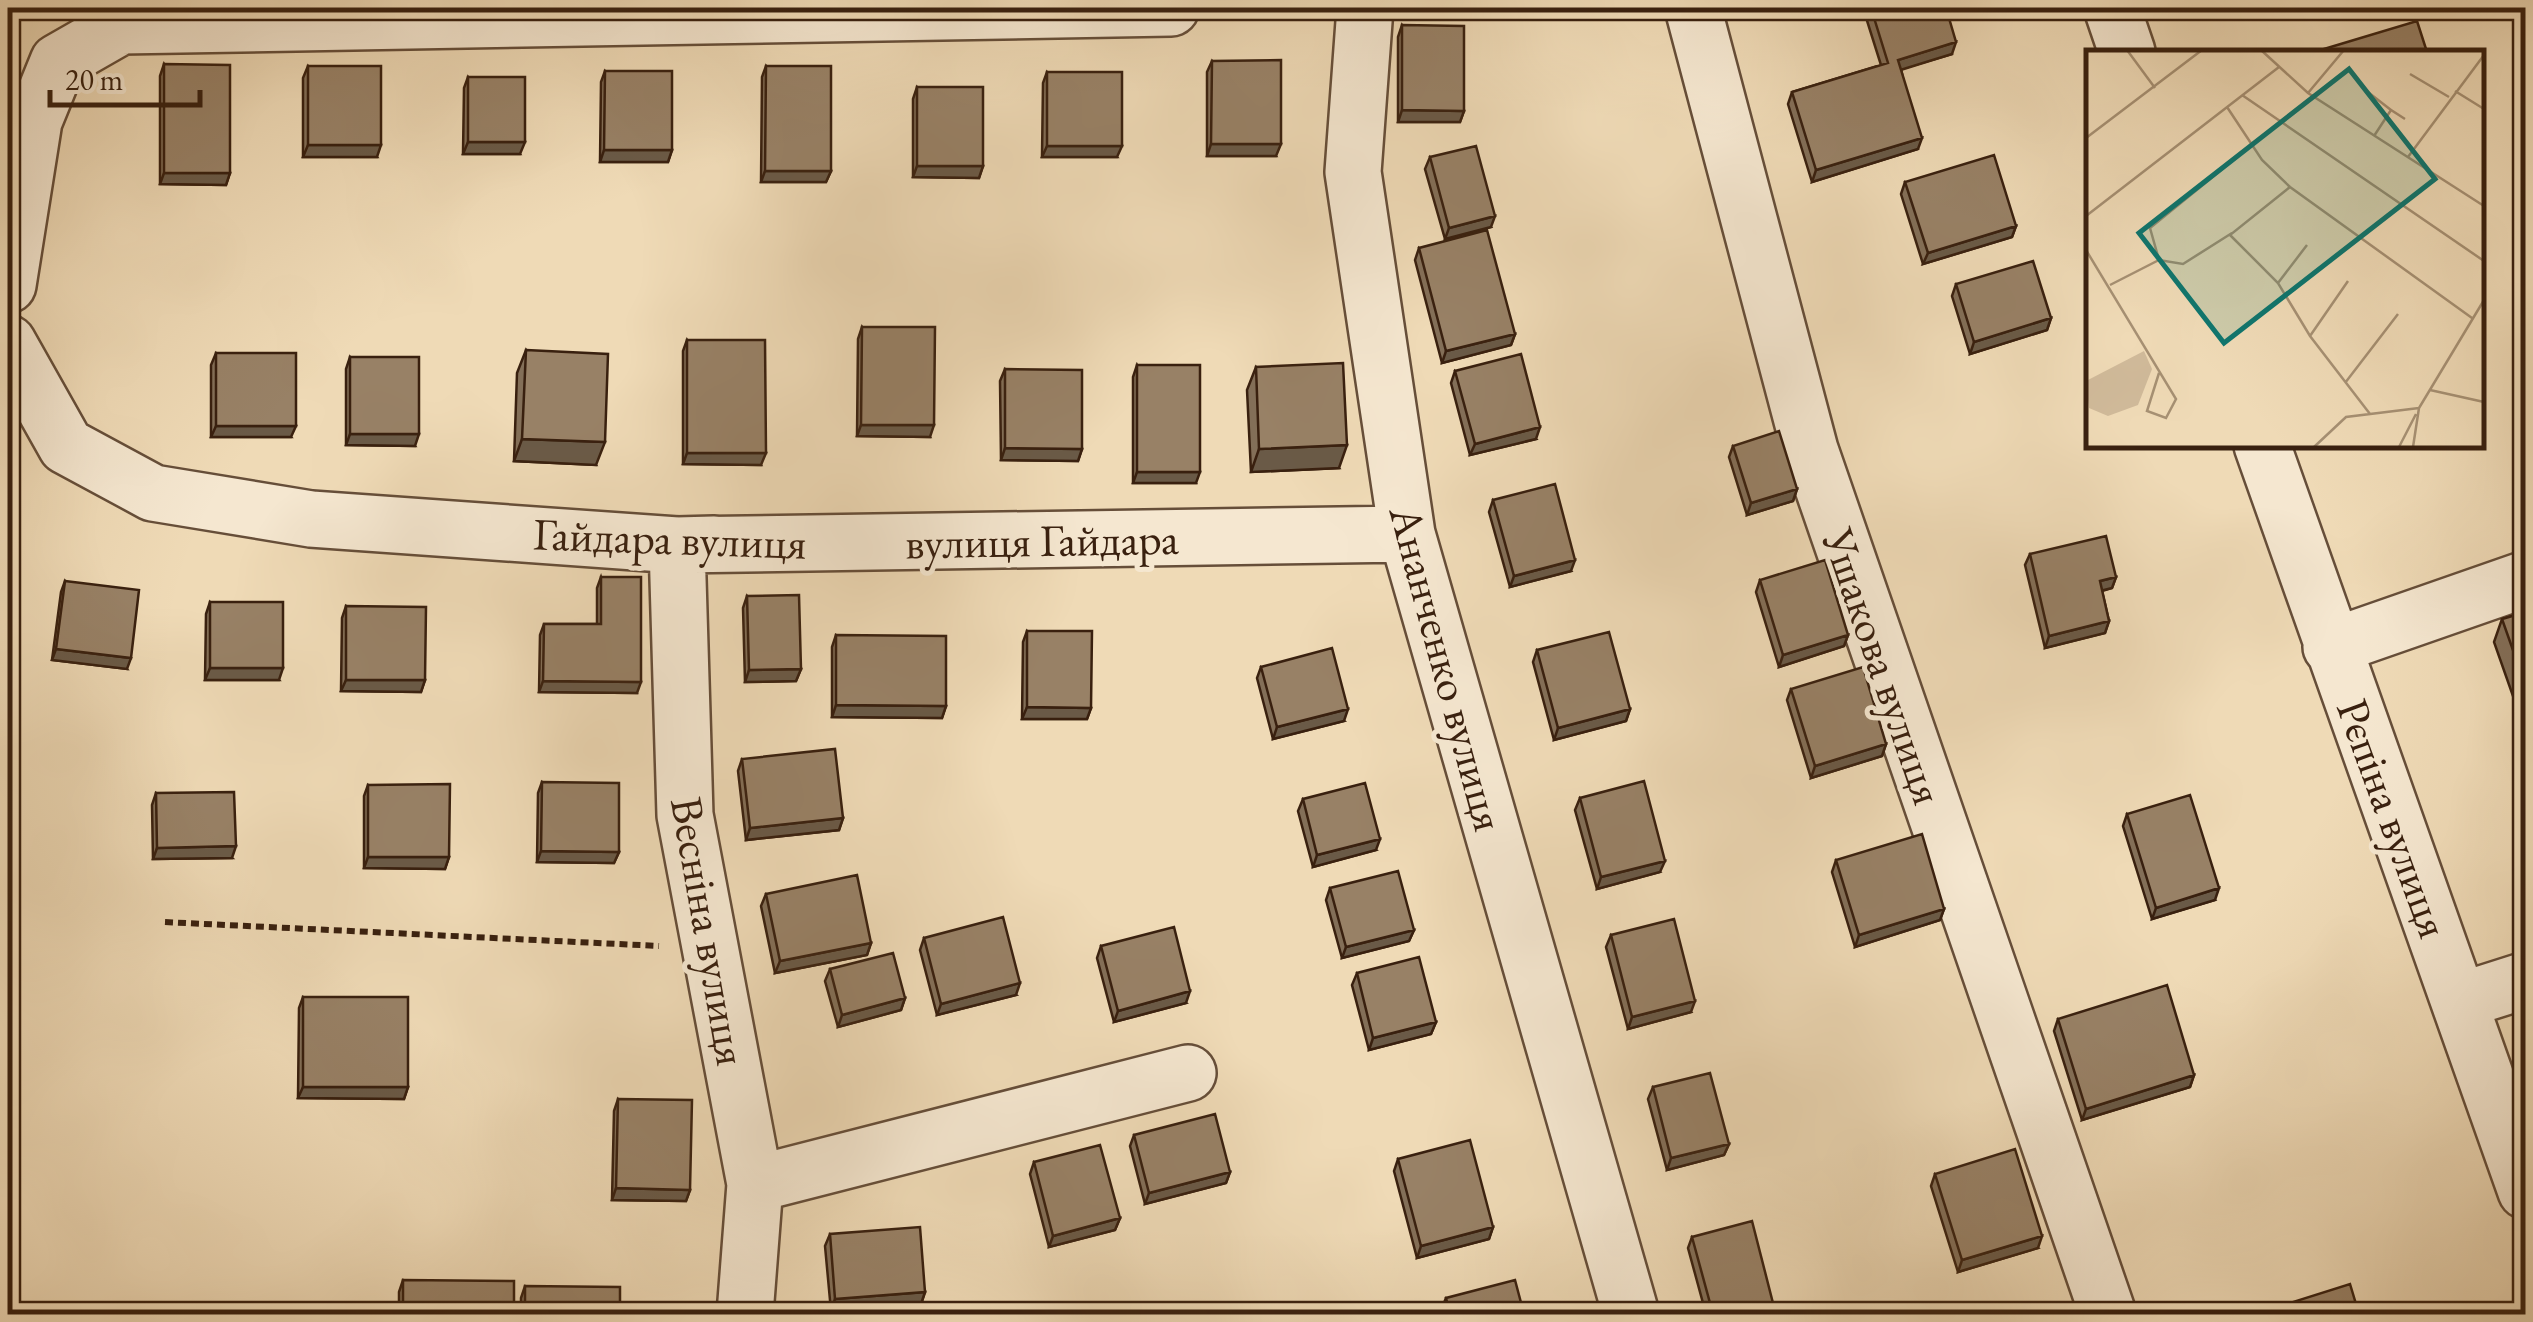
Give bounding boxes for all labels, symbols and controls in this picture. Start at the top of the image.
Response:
scale bar [50,45,200,107]
inset map [2086,50,2483,448]
text: 20 m [65,60,123,99]
street label: Ананченко вулиця [1376,498,1519,837]
street label: Гайдара вулиця [532,504,808,572]
street label: вулиця Гайдара [905,509,1179,571]
street label: Ушакова вулиця [1809,519,1958,812]
street label: Рєпіна вулиця [2324,691,2464,945]
street label: Весніна вулиця [658,792,762,1070]

